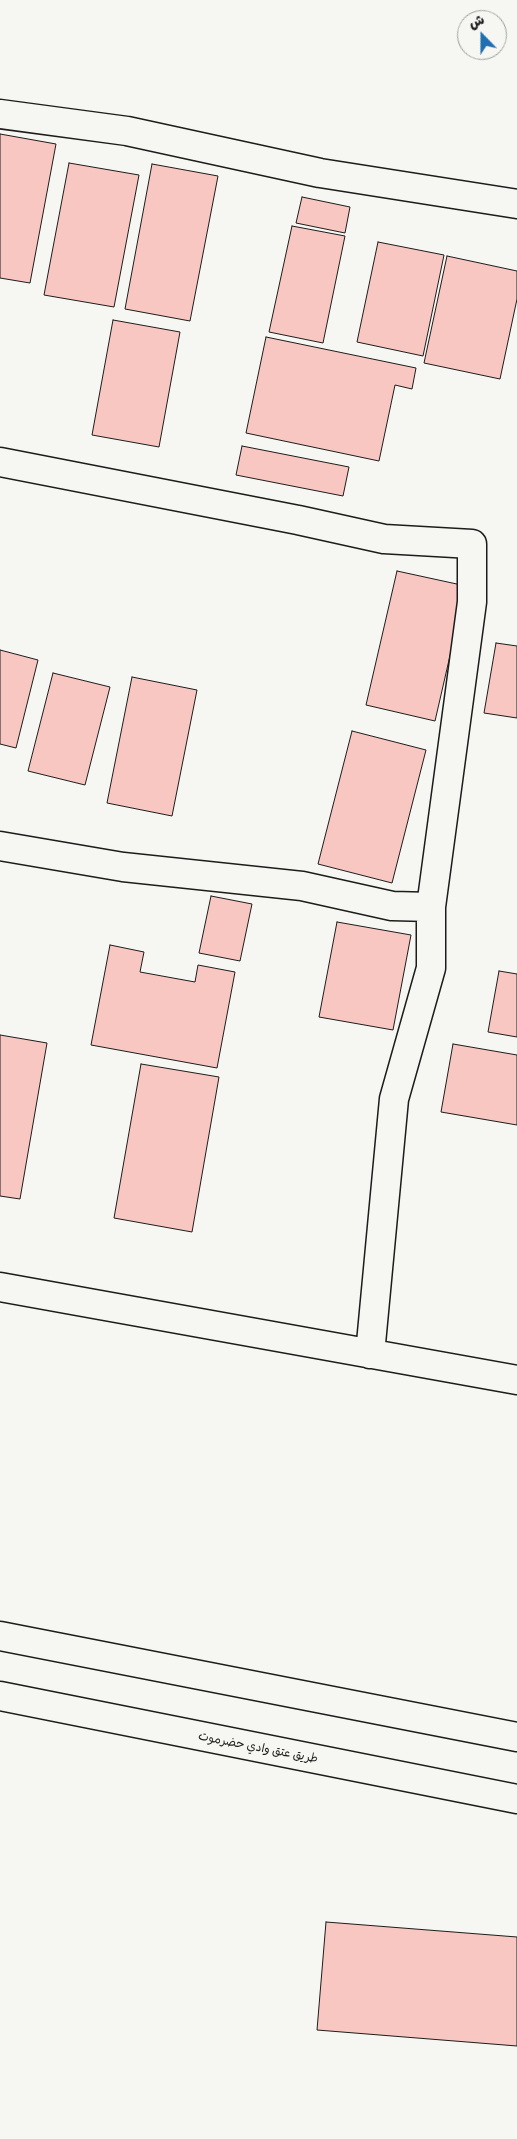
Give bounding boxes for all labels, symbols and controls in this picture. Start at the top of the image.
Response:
north arrow [457,10,507,60]
text: ش [466,11,487,32]
street label: طريق عتق وادي حضرموت [197,1729,319,1767]

